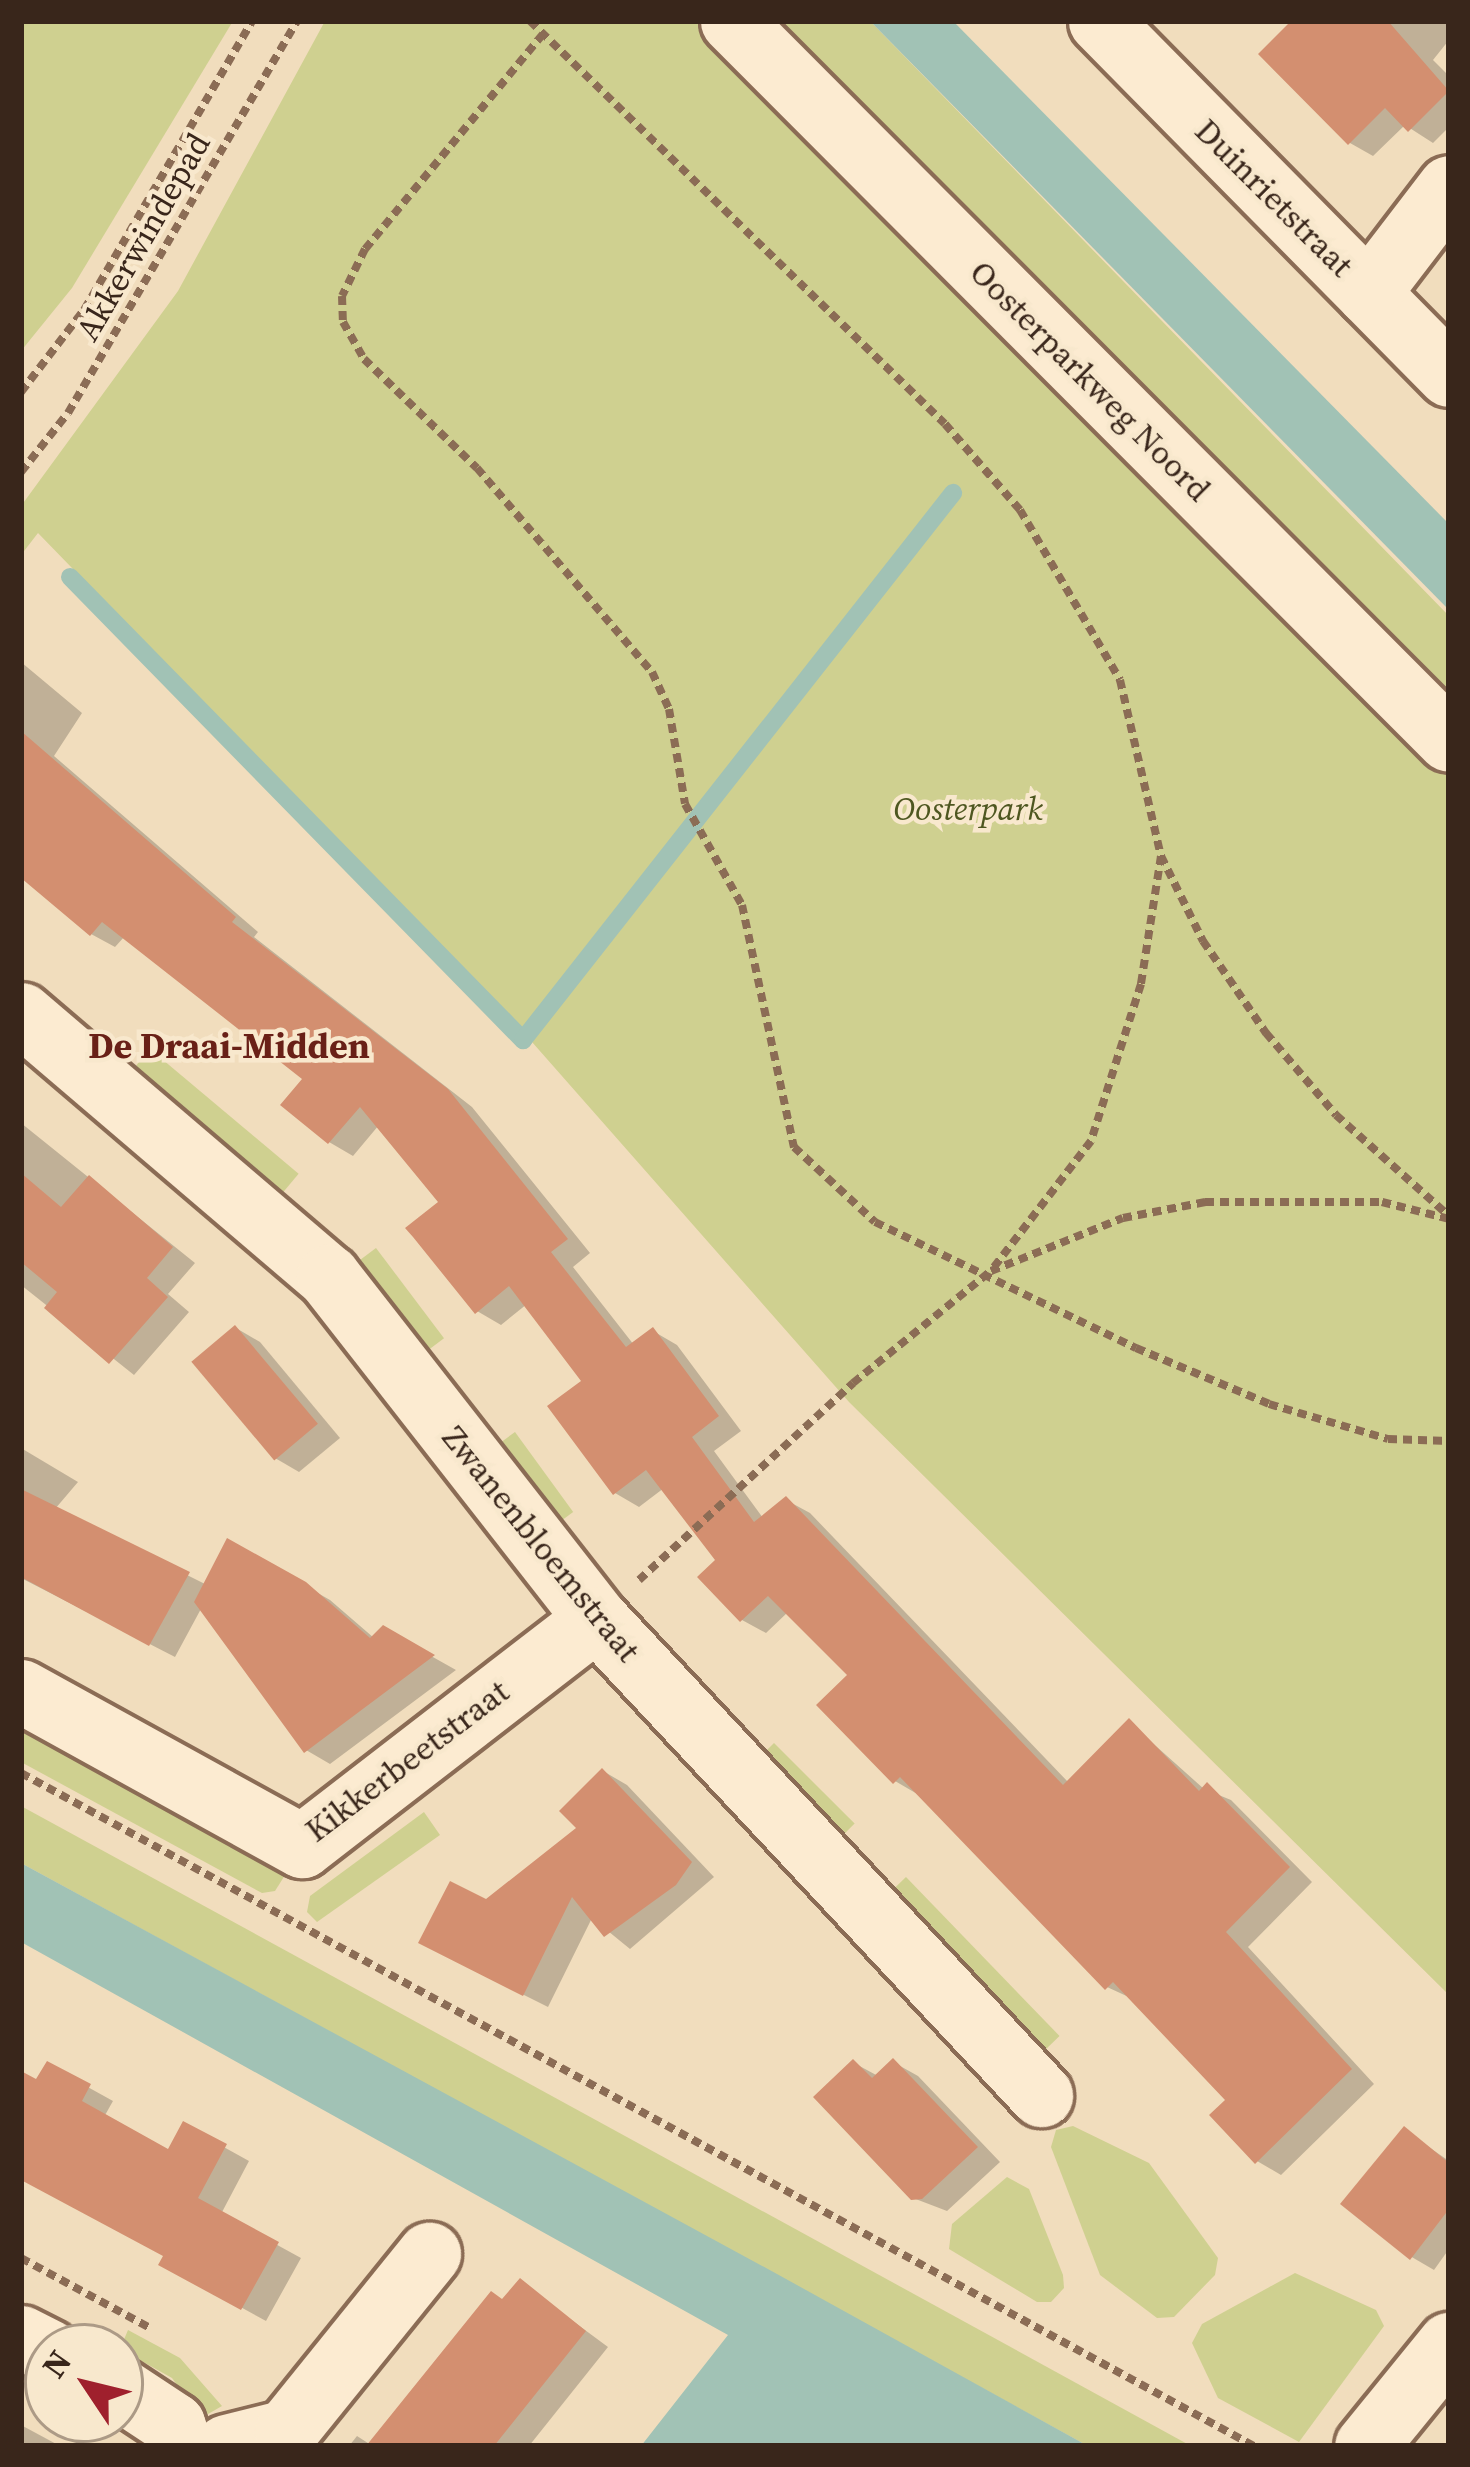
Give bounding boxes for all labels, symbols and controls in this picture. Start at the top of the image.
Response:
street label: Duinrietstraat [1187,111,1361,285]
street label: Akkerwindepad [67,126,219,348]
street label: Oosterparkweg Noord [962,253,1218,509]
park label: Oosterpark [893,789,1043,829]
district label: De Draai-Midden [88,1024,370,1068]
street label: Zwanenbloemstraat [434,1418,648,1670]
street label: Kikkerbeetstraat [298,1672,516,1850]
north arrow [24,2323,144,2443]
text: N [31,2341,82,2387]

